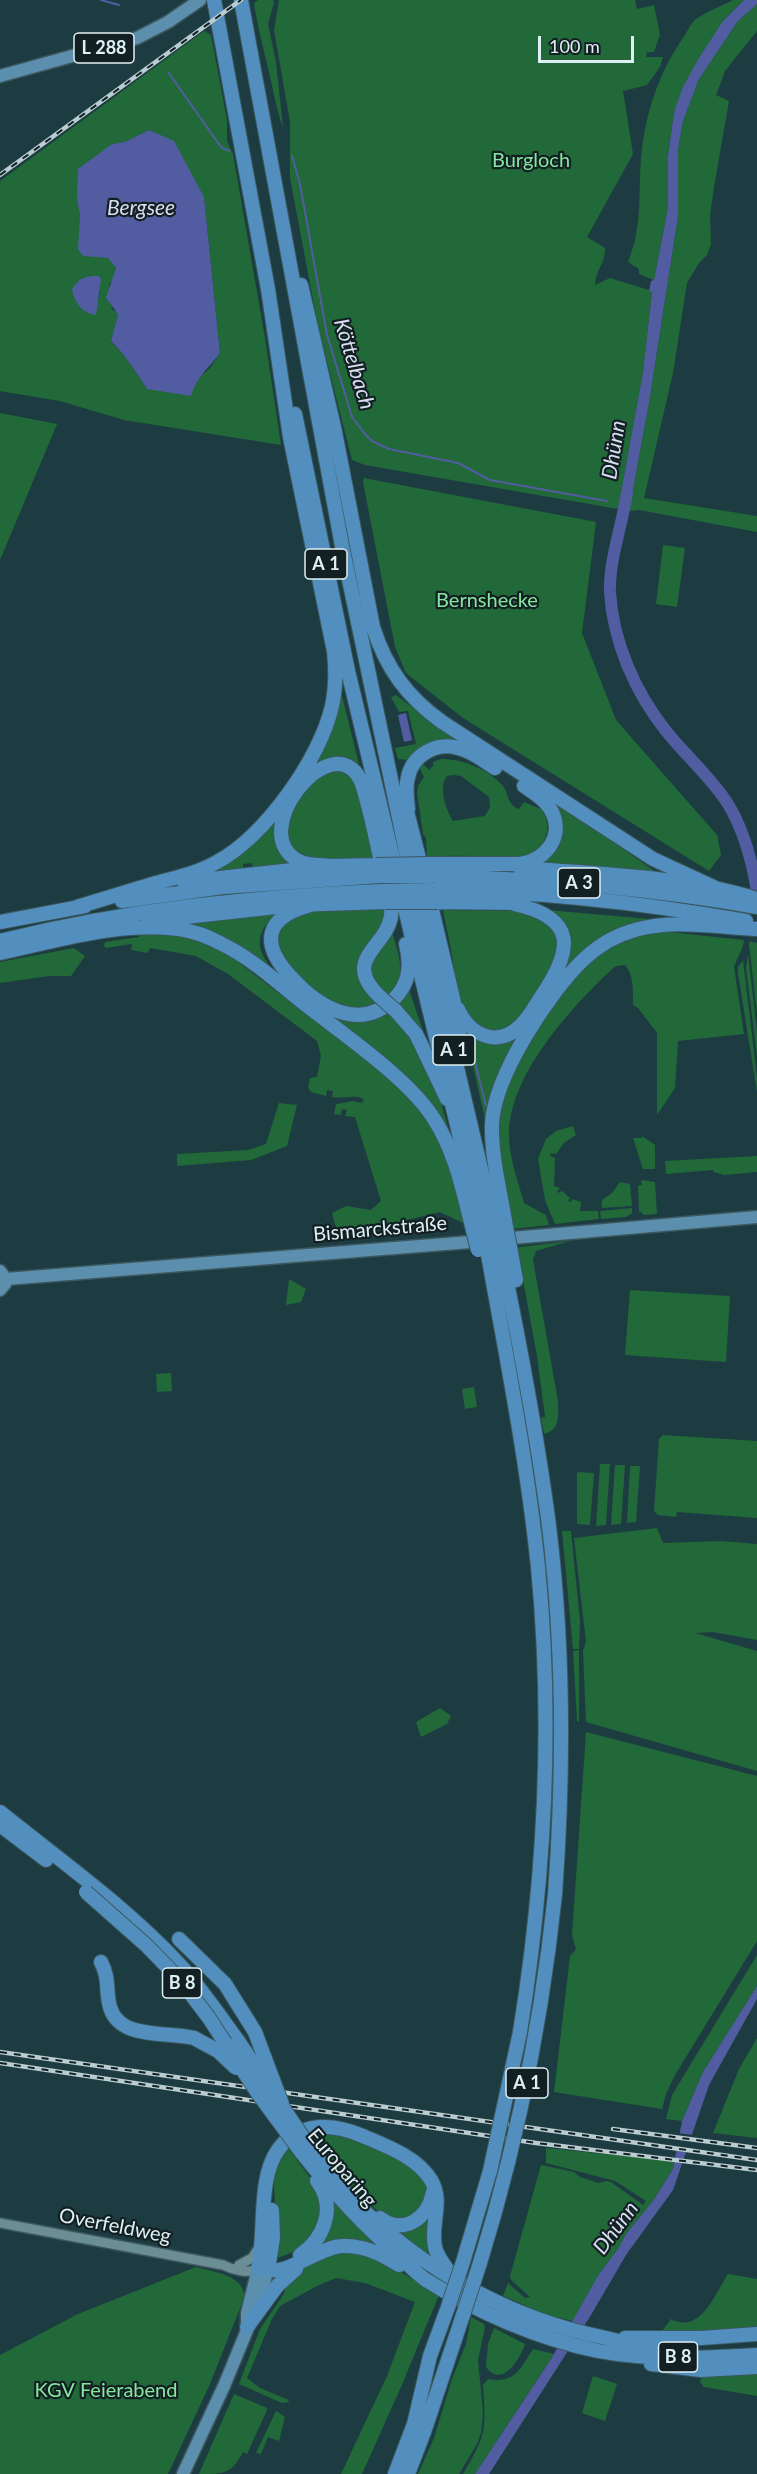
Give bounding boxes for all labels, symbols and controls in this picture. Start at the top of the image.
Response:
scale bar [541,24,637,62]
road number: L 288 [74,33,134,63]
text: 100 m [549,35,600,57]
park label: Burgloch [492,149,570,173]
water label: Bergsee [107,195,175,221]
water label: Köttelbach [328,316,380,412]
water label: Dhünn [597,419,631,481]
road number: A 1 [305,549,347,579]
park label: Bernshecke [436,589,538,613]
road number: A 3 [558,868,600,898]
road number: A 1 [433,1035,475,1065]
street label: Bismarckstraße [312,1211,448,1247]
road number: B 8 [162,1968,201,1998]
road number: A 1 [506,2068,548,2098]
street label: Europaring [302,2124,382,2212]
water label: Dhünn [588,2197,644,2259]
street label: Overfeldweg [57,2203,173,2249]
road number: B 8 [658,2342,698,2372]
park label: KGV Feierabend [35,2379,177,2403]

